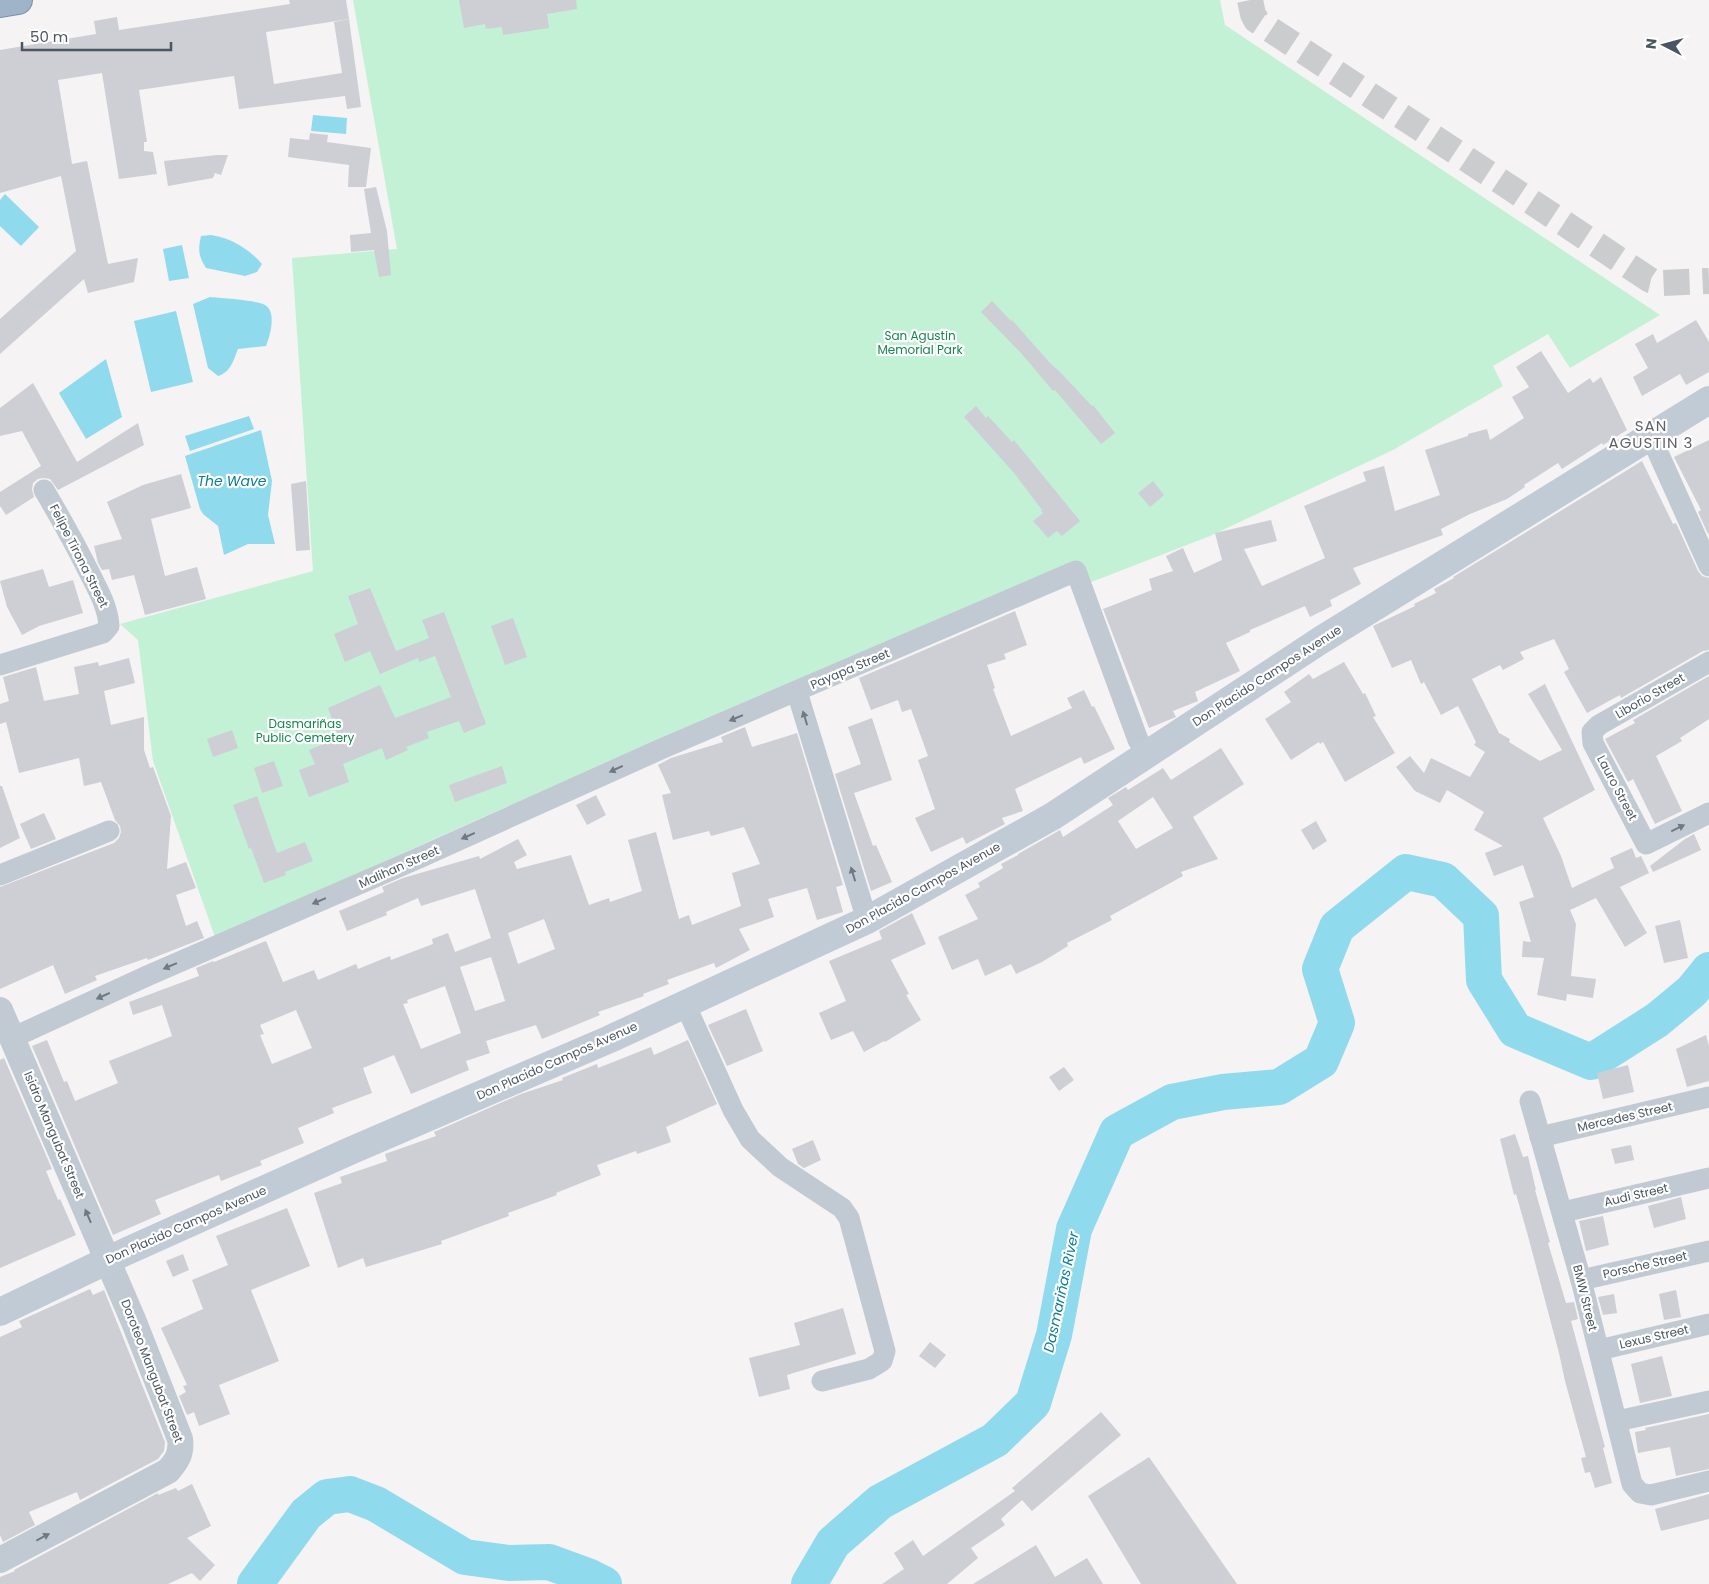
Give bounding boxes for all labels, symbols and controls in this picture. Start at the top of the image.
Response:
scale bar [22,20,171,52]
north arrow [1639,20,1689,70]
text: 50 m [30,26,68,47]
text: N [1641,37,1662,50]
park label: San Agustin Memorial Park [877,327,963,358]
district label: SAN AGUSTIN 3 [1609,415,1693,453]
water label: The Wave [197,471,267,491]
street label: Felipe Tirona Street [46,501,113,610]
street label: Don Placido Campos Avenue [1189,621,1344,730]
street label: Payapa Street [808,644,892,693]
street label: Liborio Street [1612,669,1688,722]
one-way arrow [801,711,809,726]
one-way arrow [729,714,743,722]
park label: Dasmariñas Public Cemetery [256,715,355,746]
street label: Lauro Street [1593,752,1642,823]
one-way arrow [609,766,623,774]
one-way arrow [1670,824,1685,832]
one-way arrow [461,832,475,840]
street label: Don Placido Campos Avenue [842,838,1003,937]
street label: Malihan Street [356,841,442,892]
one-way arrow [848,866,856,881]
one-way arrow [312,898,326,906]
one-way arrow [163,963,177,971]
one-way arrow [96,993,110,1001]
street label: Don Placido Campos Avenue [474,1017,640,1104]
street label: Isidro Mangubat Street [20,1069,89,1201]
street label: Mercedes Street [1576,1097,1674,1136]
street label: Audi Street [1602,1179,1670,1210]
street label: Don Placido Campos Avenue [103,1181,269,1268]
one-way arrow [84,1209,92,1223]
water label: Dasmariñas River [1038,1229,1084,1354]
street label: Porsche Street [1601,1247,1689,1282]
street label: BMW Street [1569,1263,1602,1333]
street label: Doroteo Mangubat Street [117,1297,188,1445]
street label: Lexus Street [1618,1320,1690,1353]
one-way arrow [36,1533,50,1541]

